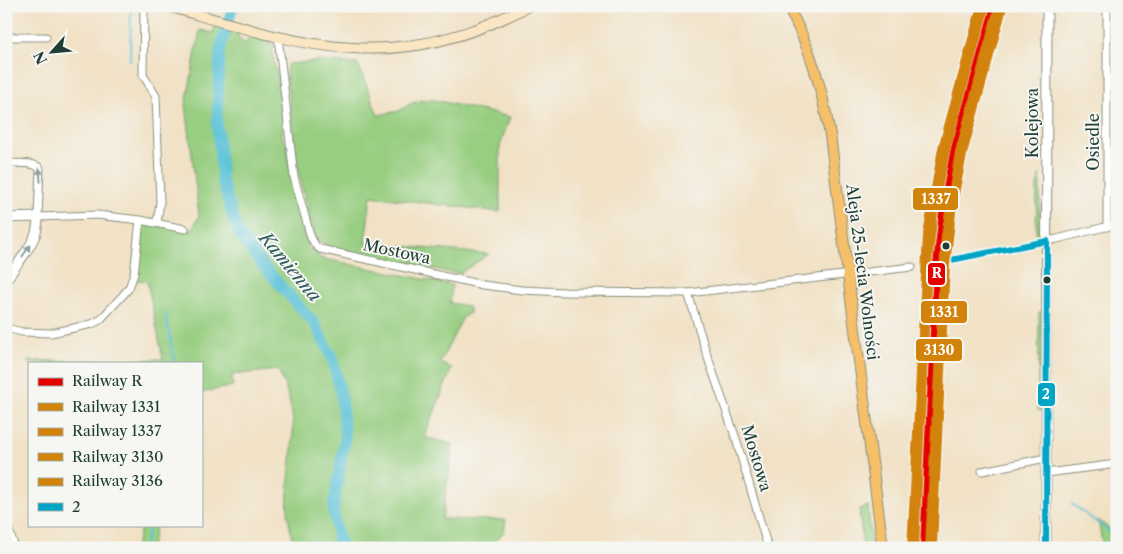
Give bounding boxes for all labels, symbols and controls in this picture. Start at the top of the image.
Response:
north arrow [28,28,78,78]
text: N [30,48,51,67]
street label: Kolejowa [1022,87,1042,158]
street label: Osiedle [1083,113,1103,171]
one-way arrow [35,167,43,183]
street label: Aleja 25-lecia Wolności [842,182,884,361]
line badge: 1337 [912,187,959,211]
text: 1337 [921,190,951,208]
water label: Kamienna [253,226,326,307]
street label: Mostowa [361,234,433,268]
unlabelled marker [941,241,951,251]
one-way arrow [21,244,31,258]
line badge: R [927,262,946,286]
text: R [932,264,944,282]
unlabelled marker [1042,275,1052,285]
line badge: 1331 [920,300,968,324]
text: 1331 [930,303,959,321]
line badge: 3130 [915,338,963,362]
text: 3130 [923,341,955,359]
legend [28,362,202,526]
text: Railway R [72,371,143,390]
line badge: 2 [1037,382,1056,407]
text: 2 [1042,385,1050,403]
text: Railway 1331 [72,397,161,416]
text: Railway 1337 [72,421,162,440]
street label: Mostowa [737,422,777,494]
text: Railway 3130 [72,447,163,466]
text: Railway 3136 [72,471,163,490]
text: 2 [72,497,81,516]

